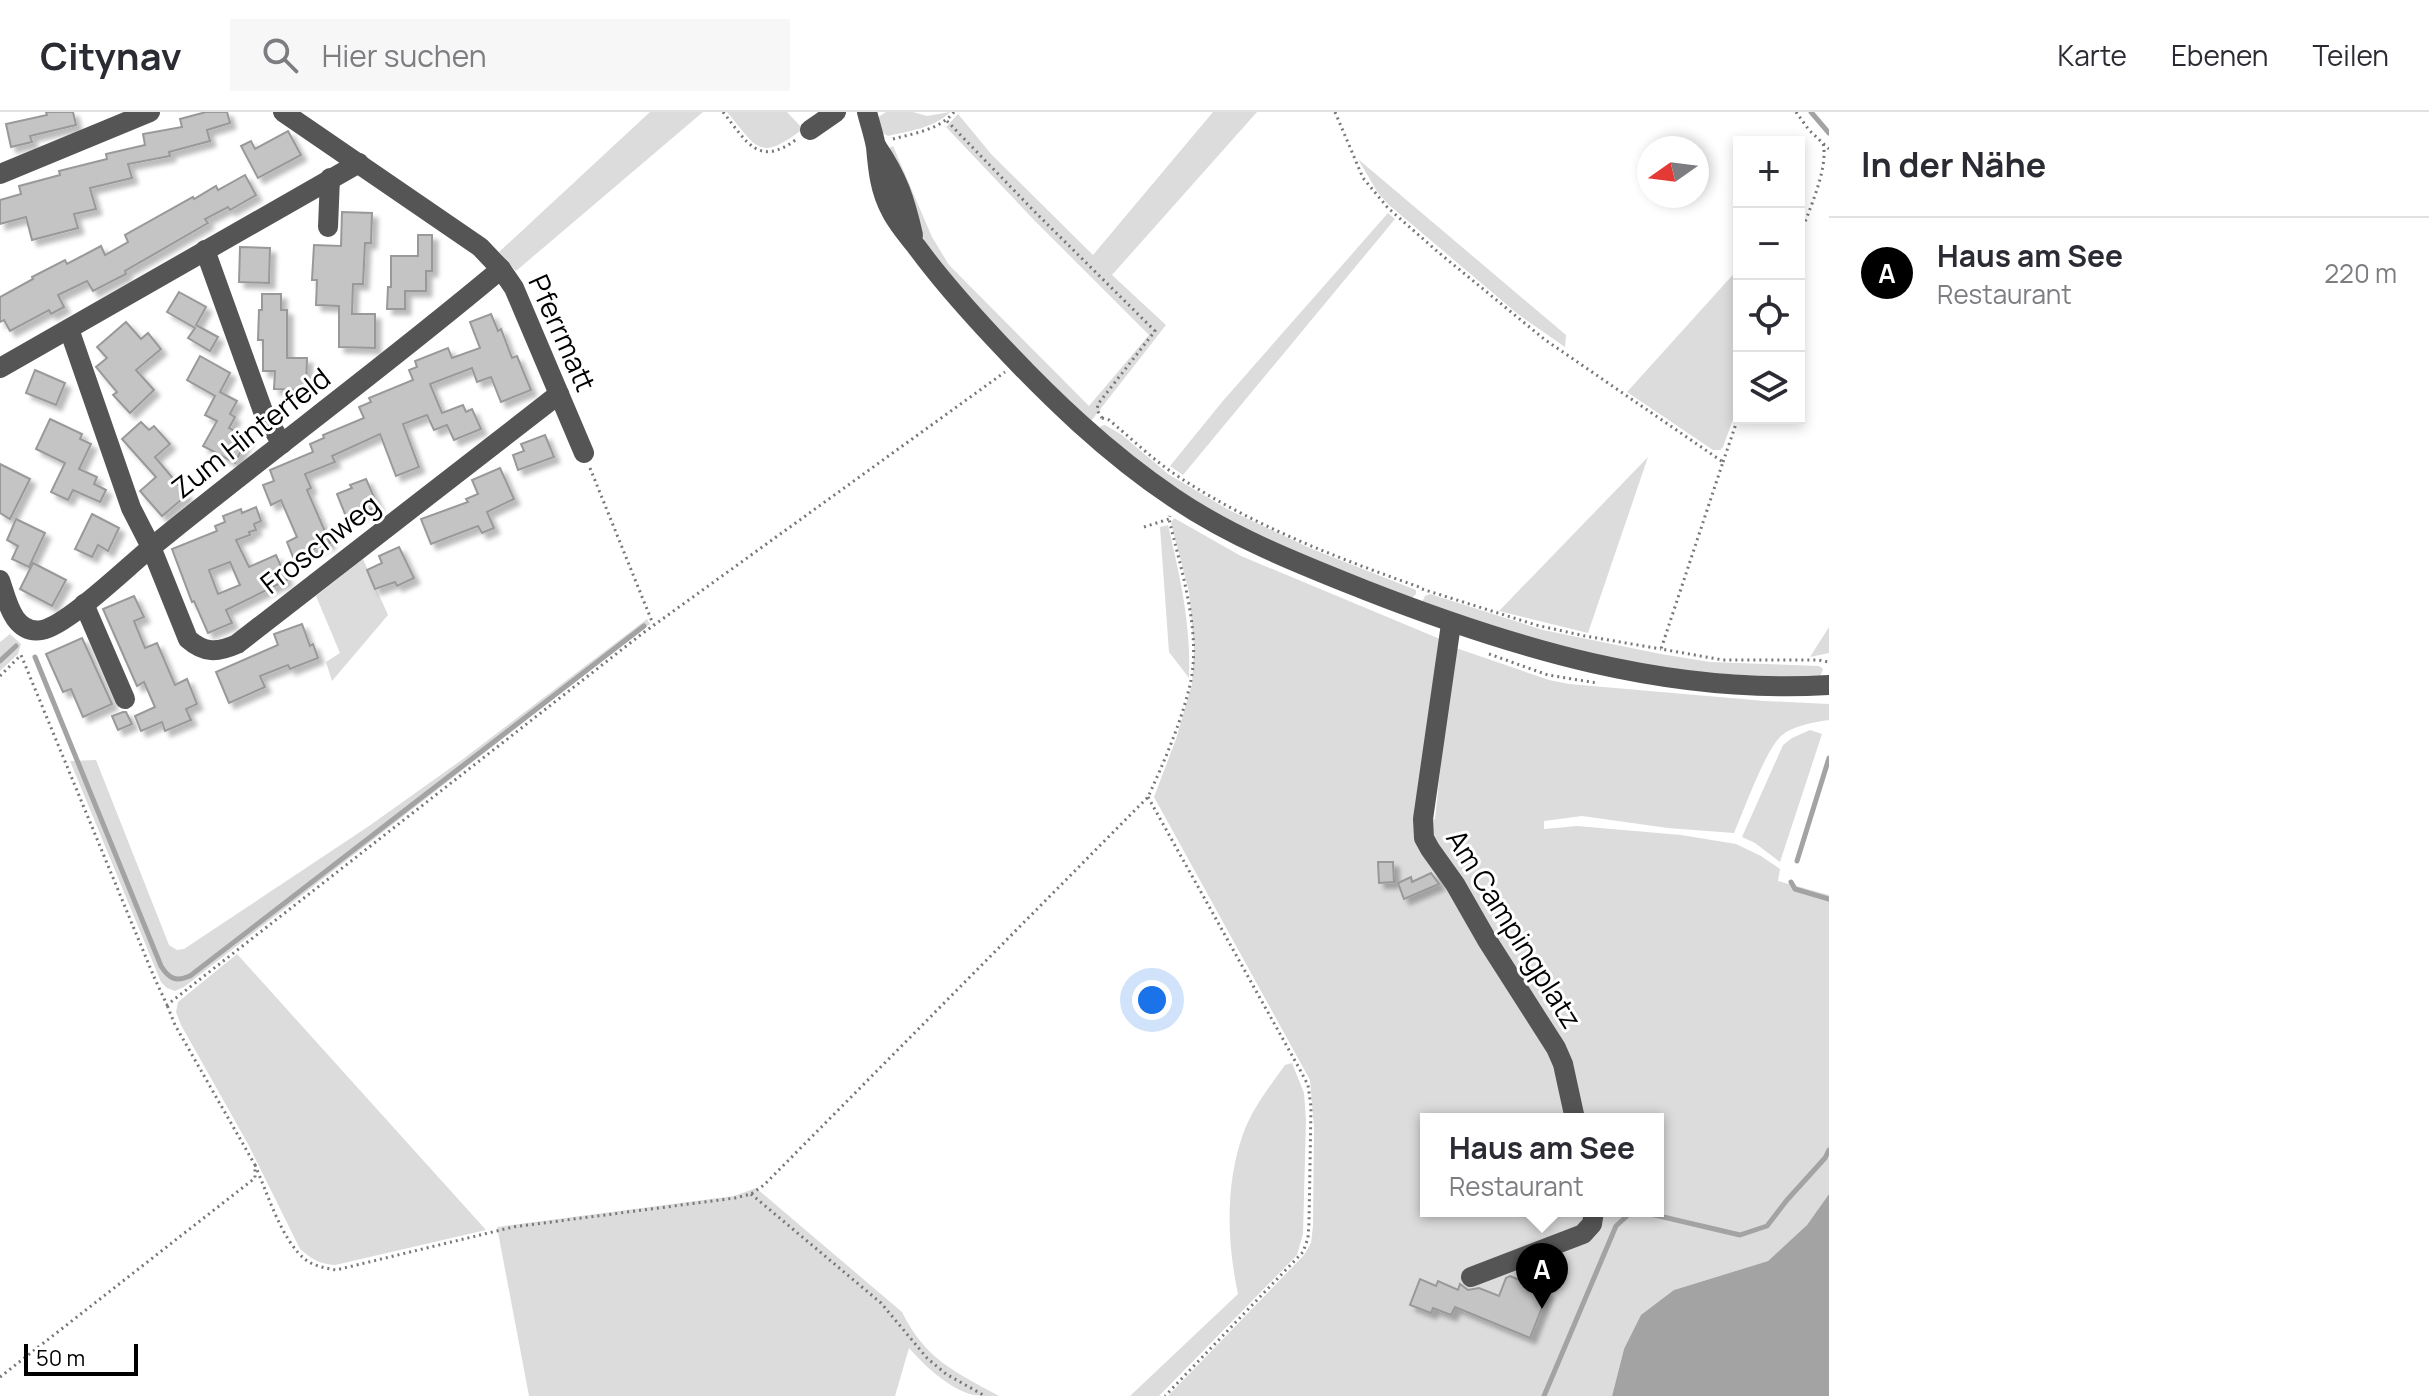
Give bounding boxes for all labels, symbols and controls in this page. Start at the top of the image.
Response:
search box [230,19,790,91]
text: Citynav [40,29,182,81]
icon: search [258,33,302,77]
text: Hier suchen [322,35,487,76]
text: Karte [2058,36,2127,74]
text: Ebenen [2171,36,2269,74]
text: Teilen [2313,36,2389,74]
north arrow [1637,136,1709,208]
map controls [1733,136,1805,424]
button: + [1733,136,1805,208]
text: In der Nähe [1861,141,2046,187]
button: − [1733,208,1805,280]
text: Haus am See [1937,235,2123,276]
text: A [1878,255,1896,291]
text: 220 m [2324,255,2397,291]
street label: Pferrmatt [520,268,605,397]
text: Restaurant [1937,276,2072,312]
button: locate [1733,280,1805,352]
button: layers [1733,352,1805,424]
street label: Zum Hinterfeld [163,358,338,506]
street label: Froschweg [252,485,387,602]
street label: Am Campingplatz [1438,822,1591,1035]
your location [1132,980,1172,1020]
popup [1420,1113,1664,1217]
text: Haus am See [1449,1127,1635,1168]
text: Restaurant [1449,1168,1584,1204]
pin: A [1516,1243,1568,1309]
scale bar [24,1340,138,1376]
text: 50 m [36,1343,85,1373]

